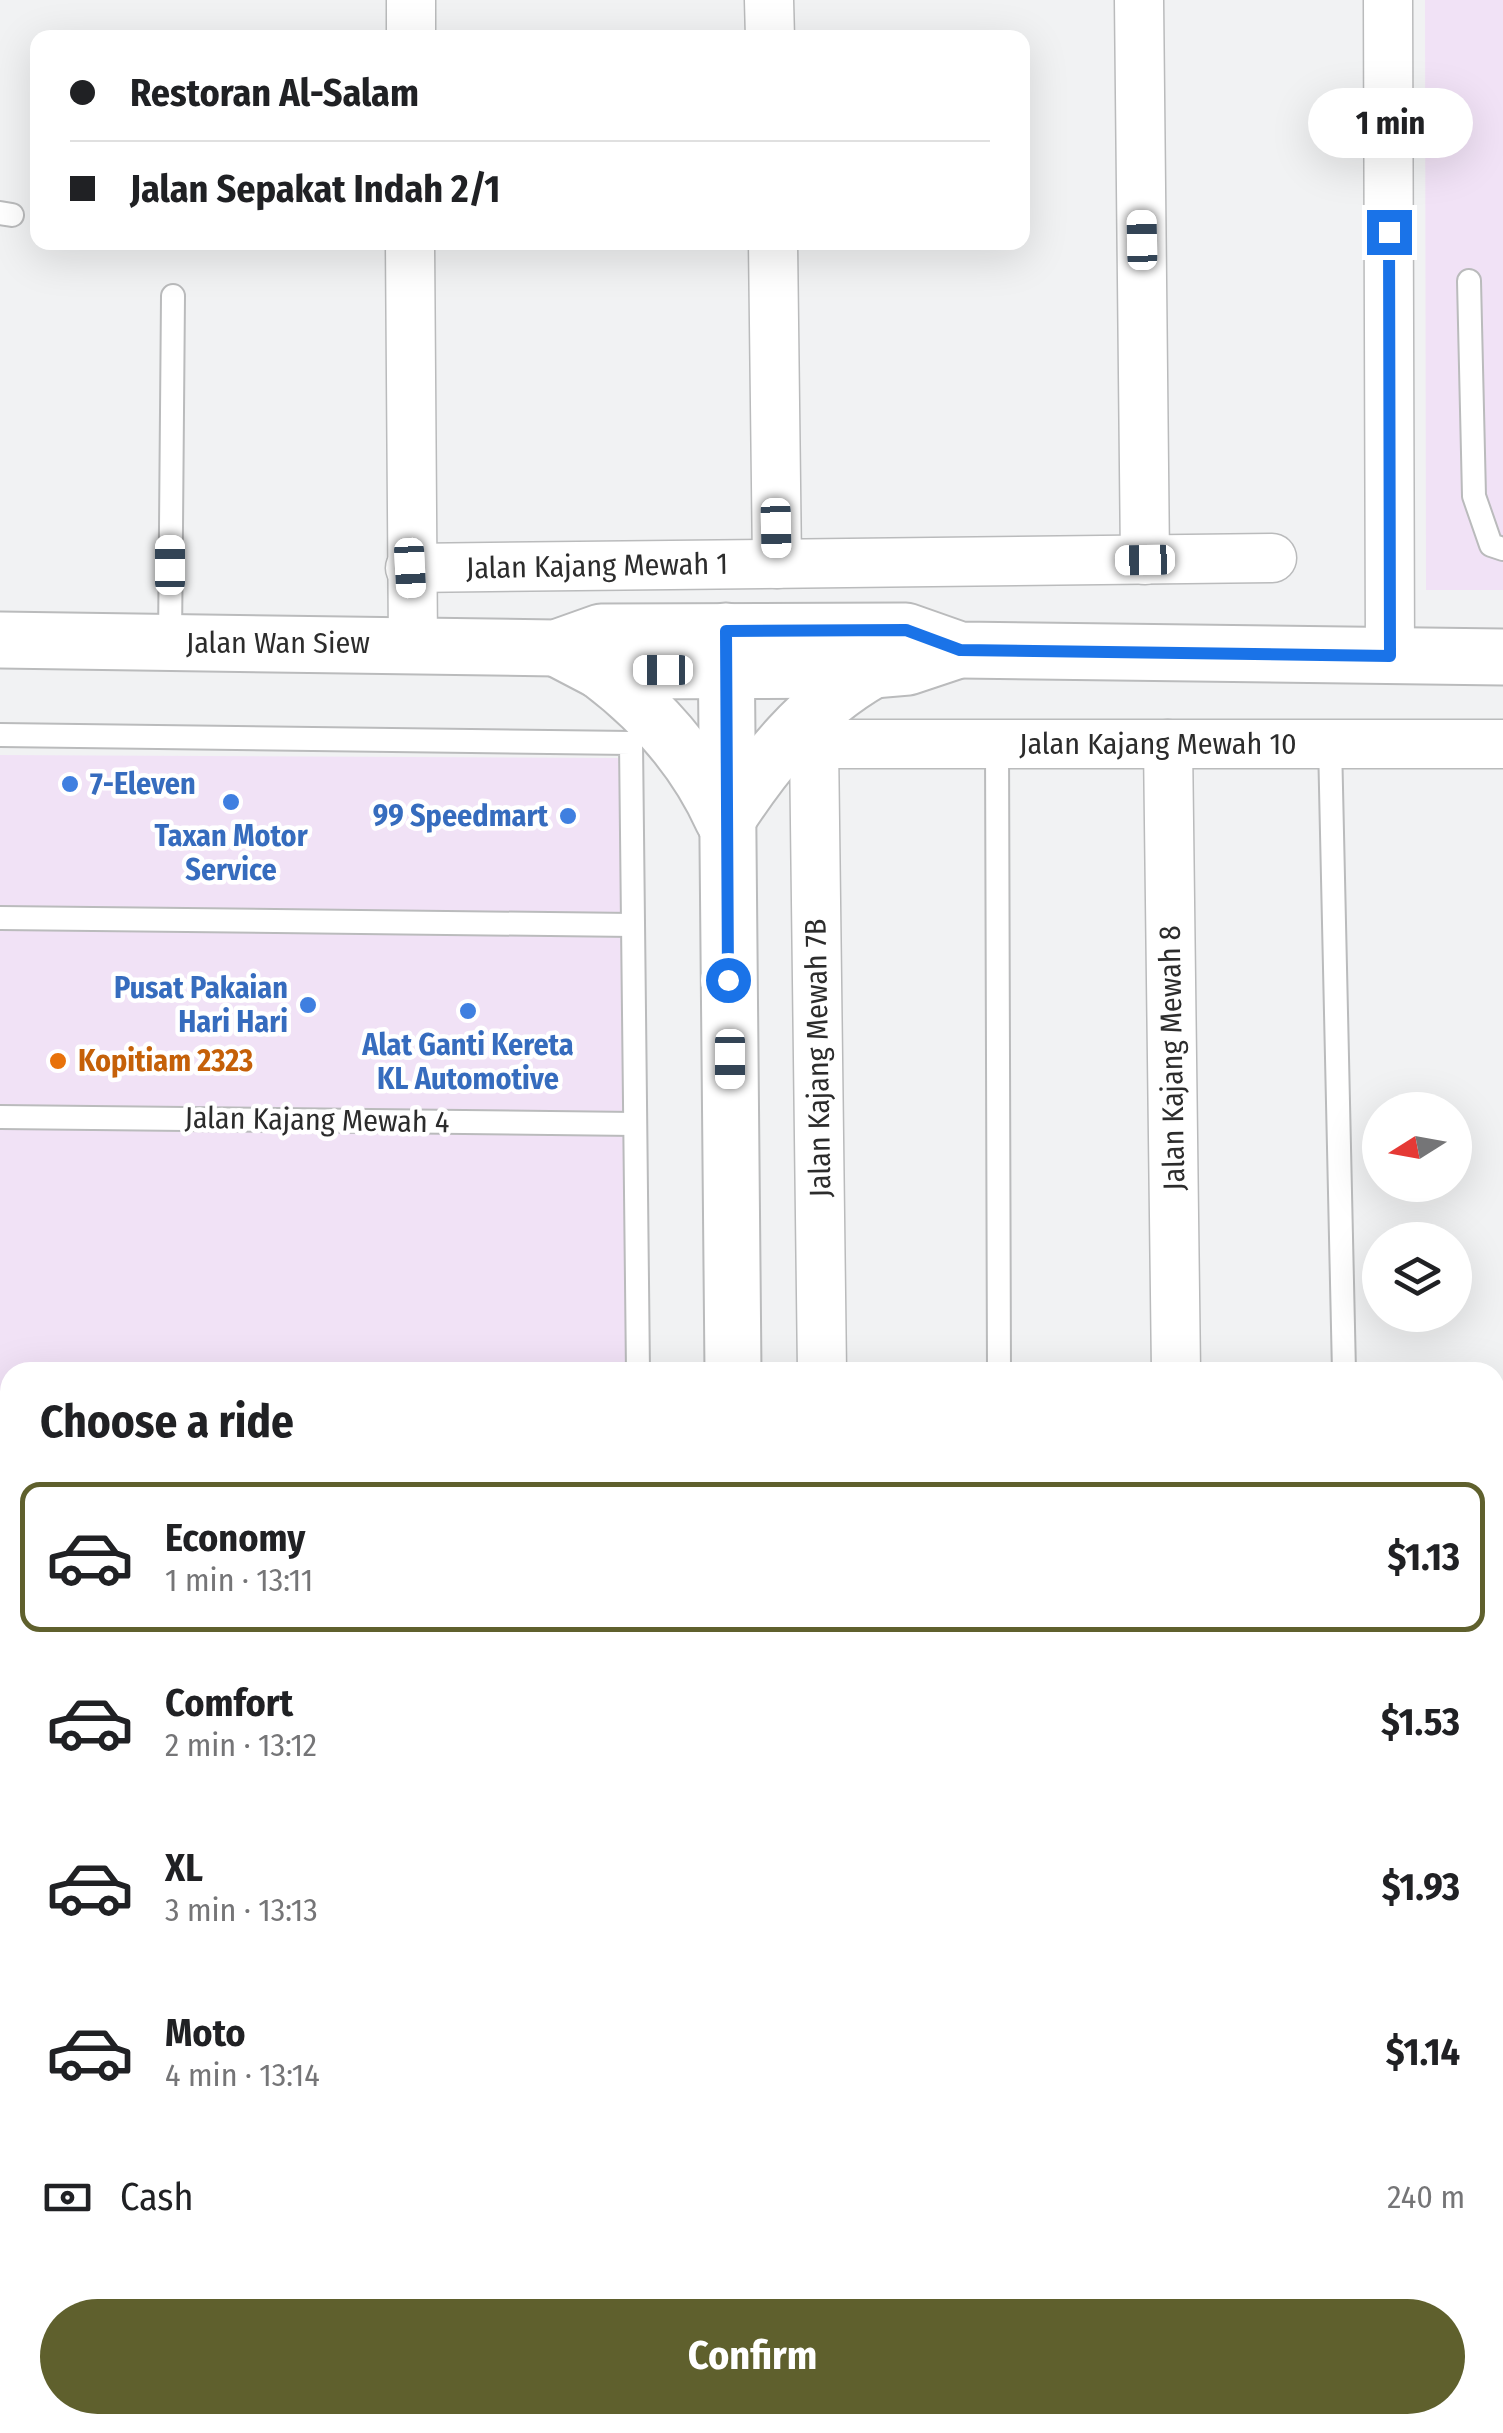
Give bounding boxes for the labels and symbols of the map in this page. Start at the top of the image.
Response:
callout: 1 min [1306,87,1472,157]
car [1126,210,1158,270]
route end [1367,210,1412,255]
car [760,498,792,558]
car [155,535,185,595]
car [393,537,427,599]
car [1115,544,1175,576]
street label: Jalan Kajang Mewah 1 [466,546,728,586]
street label: Jalan Wan Siew [186,625,370,661]
car [633,655,693,685]
street label: Jalan Kajang Mewah 10 [1019,726,1297,762]
place label: 7-Eleven [90,766,196,802]
marker: 7-Eleven [59,773,81,795]
marker: Taxan Motor Service [220,791,242,813]
place label: 99 Speedmart [373,798,548,834]
marker: 99 Speedmart [557,805,579,827]
place label: Taxan Motor Service [154,818,309,888]
street label: Jalan Kajang Mewah 7B [798,918,838,1198]
street label: Jalan Kajang Mewah 8 [1152,925,1192,1191]
route start [706,958,751,1003]
place label: Pusat Pakaian Hari Hari [114,970,288,1040]
marker: Pusat Pakaian Hari Hari [297,994,319,1016]
marker: Alat Ganti Kereta KL Automotive [457,1000,479,1022]
place label: Alat Ganti Kereta KL Automotive [361,1027,574,1097]
car [715,1029,745,1089]
place label: Kopitiam 2323 [78,1043,253,1079]
marker: Kopitiam 2323 [47,1050,69,1072]
north arrow [1362,1092,1472,1202]
street label: Jalan Kajang Mewah 4 [184,1100,450,1140]

